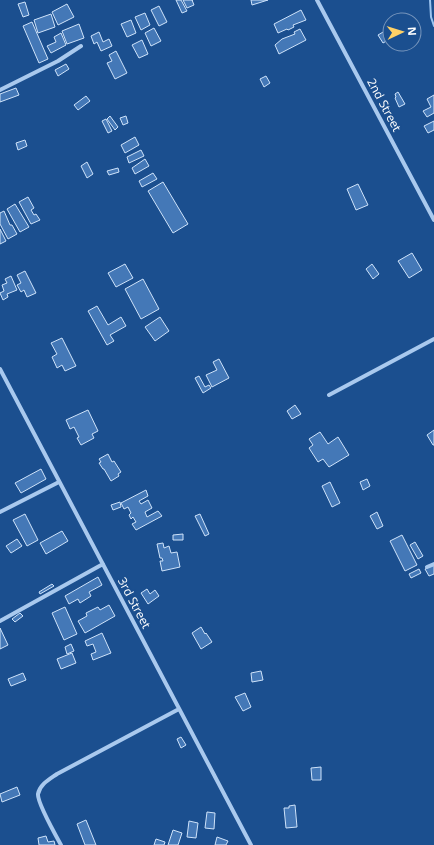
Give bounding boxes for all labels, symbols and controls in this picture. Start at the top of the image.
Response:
north arrow [382,12,422,52]
text: N [405,26,420,36]
street label: 2nd Street [363,75,406,134]
street label: 3rd Street [114,574,155,631]

